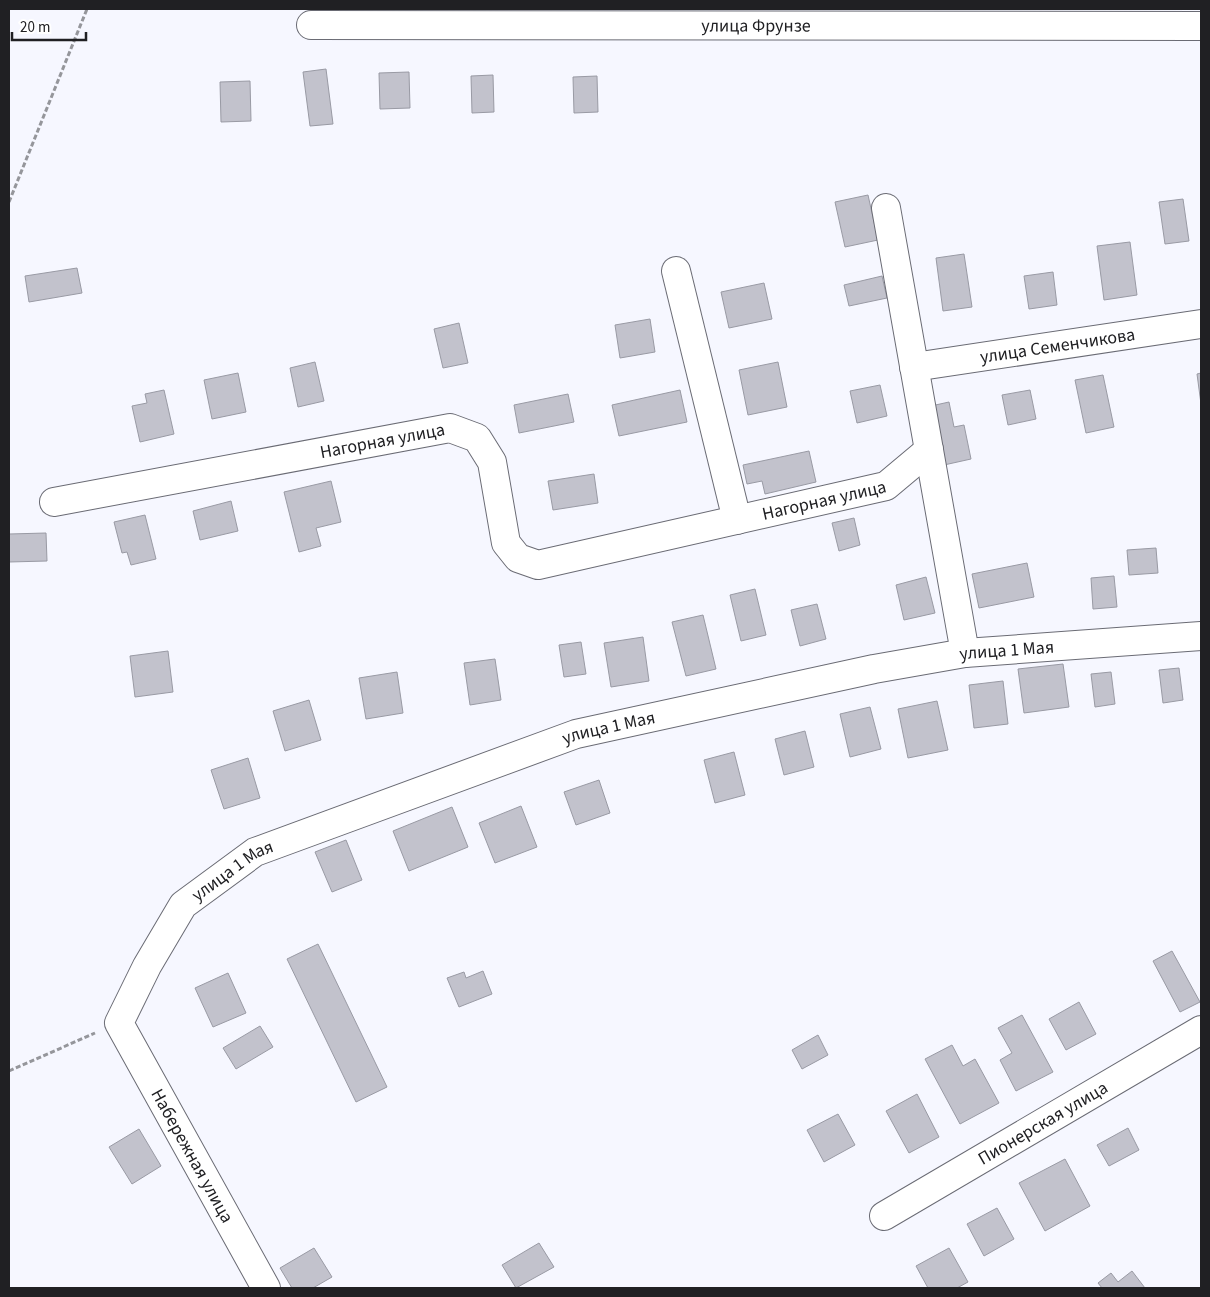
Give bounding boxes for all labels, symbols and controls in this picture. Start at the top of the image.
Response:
scale bar [12,10,86,42]
street label: улица Фрунзе [701,13,811,38]
text: 20 m [20,17,50,38]
street label: улица Семенчикова [978,322,1137,369]
street label: Нагорная улица [318,417,447,465]
street label: Нагорная улица [760,474,889,526]
street label: улица 1 Мая [957,634,1055,666]
street label: улица 1 Мая [558,705,657,751]
street label: улица 1 Мая [186,834,277,907]
street label: Пионерская улица [973,1075,1112,1171]
street label: Набережная улица [145,1084,239,1228]

